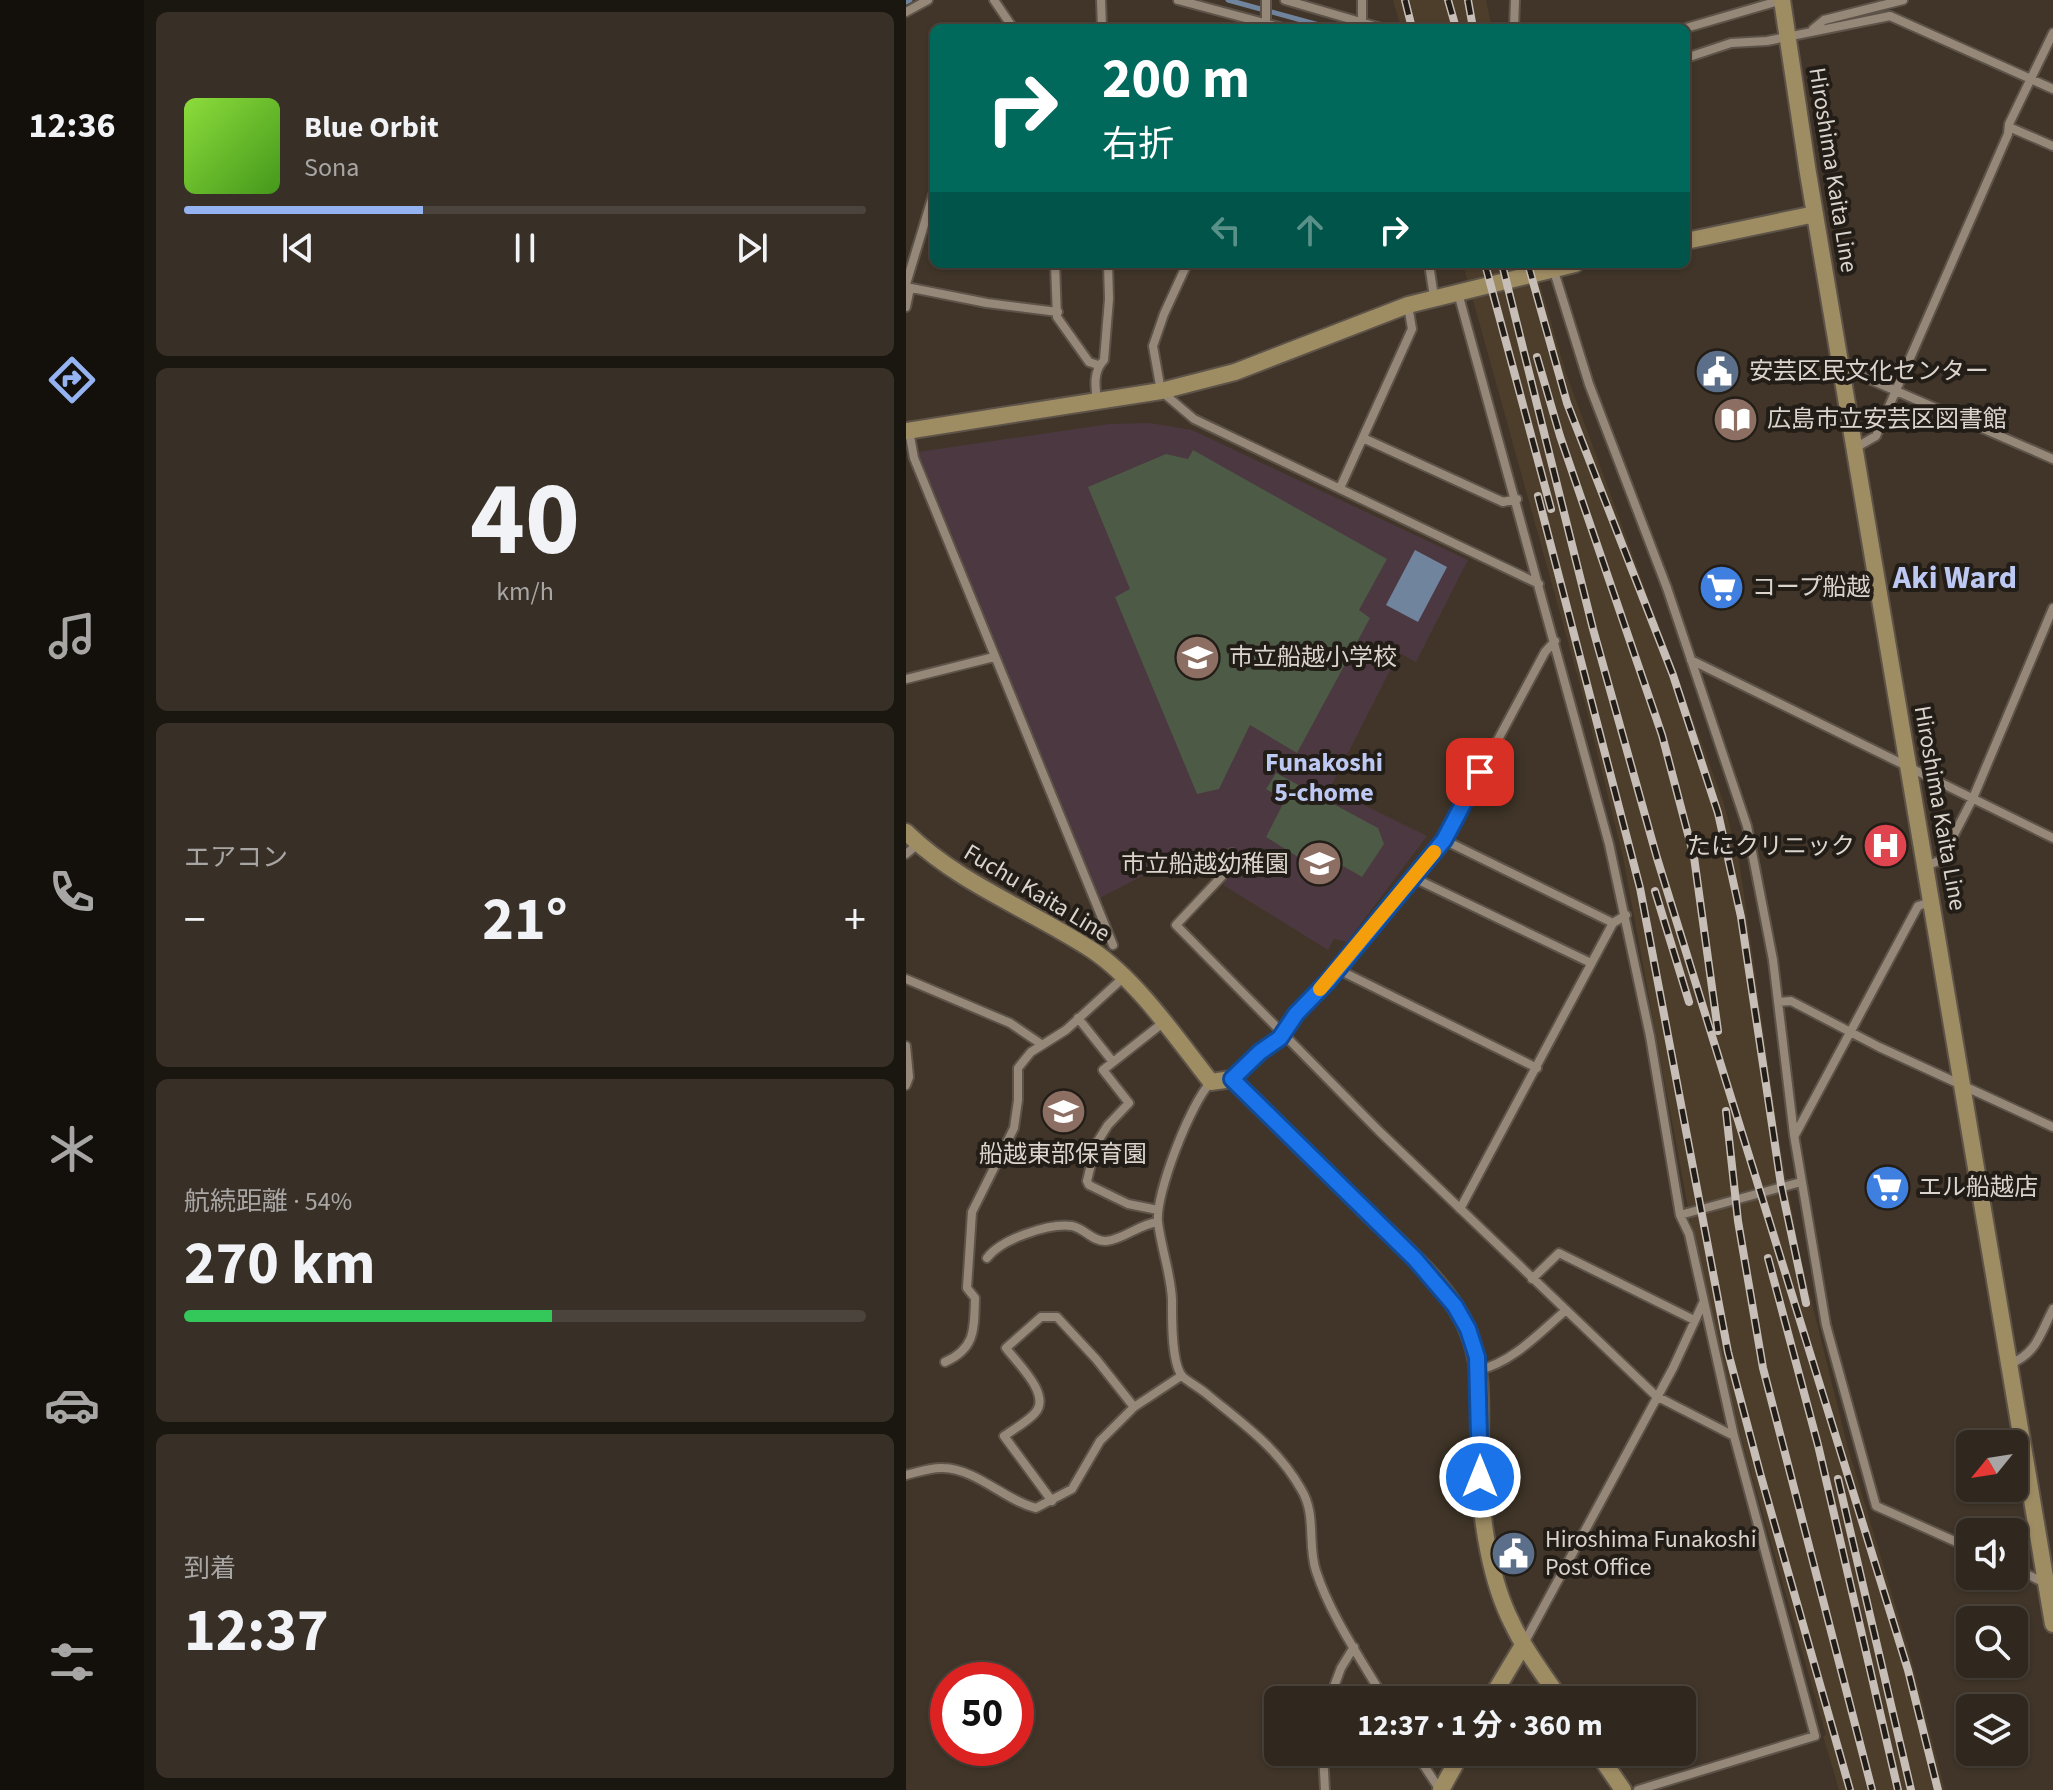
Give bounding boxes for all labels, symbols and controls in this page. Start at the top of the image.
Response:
text: 200 m [1102,40,1250,119]
icon: right [970,56,1074,160]
street label: Hiroshima Kaita Line [1799,65,1867,275]
text: 12:36 [29,100,115,151]
text: Blue Orbit [304,106,439,149]
text: 右折 [1102,119,1174,170]
text: Sona [304,149,359,186]
icon: left [1204,208,1248,252]
icon: ahead [1288,208,1332,252]
icon: right [1372,208,1416,252]
icon: previous [276,226,320,270]
icon: pause [503,226,547,270]
icon: next [730,226,774,270]
public building icon: 安芸区民文化センター [1694,347,1742,395]
icon: directions [44,352,100,408]
place label: 安芸区民文化センター [1749,354,1989,389]
library icon: 広島市立安芸区図書館 [1712,395,1760,443]
place label: 広島市立安芸区図書館 [1767,402,2007,437]
text: 40 [470,447,580,595]
district label: Aki Ward [1892,555,2017,601]
supermarket icon: コープ船越 [1697,563,1745,611]
place label: コープ船越 [1752,570,1871,605]
text: km/h [496,573,554,610]
icon: music [44,608,100,664]
school or university icon: 市立船越小学校 [1174,633,1222,681]
place label: 市立船越小学校 [1229,640,1397,675]
street label: Hiroshima Kaita Line [1905,703,1975,913]
pin [1446,738,1514,806]
district label: Funakoshi 5-chome [1265,744,1383,811]
icon: arrive [1458,750,1502,794]
hospital icon: たにクリニック [1862,822,1910,870]
place label: たにクリニック [1687,829,1855,864]
street label: Fuchu Kaita Line [957,835,1117,951]
text: エアコン [184,839,288,876]
school or university icon: 市立船越幼稚園 [1296,840,1344,888]
place label: 市立船越幼稚園 [1121,847,1289,882]
icon: phone [44,864,100,920]
text: 21° [482,878,568,963]
text: − [184,889,206,952]
text: + [844,889,866,952]
school or university icon: 船越東部保育園 [1039,1088,1087,1136]
icon: climate [44,1121,100,1177]
place label: 船越東部保育園 [979,1137,1147,1172]
supermarket icon: エル船越店 [1863,1163,1911,1211]
place label: エル船越店 [1918,1170,2038,1205]
text: 航続距離 · 54% [184,1183,352,1220]
text: 270 km [184,1222,375,1307]
icon: car [44,1377,100,1433]
north arrow [1956,1430,2028,1502]
map controls [1956,1430,2028,1766]
position arrow [1438,1435,1522,1519]
button: sound [1956,1518,2028,1590]
place label: Hiroshima Funakoshi Post Office [1545,1522,1757,1585]
public building icon: Hiroshima Funakoshi Post Office [1490,1529,1538,1577]
text: 到着 [184,1550,236,1587]
text: 12:37 [184,1589,329,1674]
button: search [1956,1606,2028,1678]
icon: filters [44,1634,100,1690]
speed limit sign: 50 [930,1662,1034,1766]
button: layers [1956,1694,2028,1766]
text: 12:37 · 1 分 · 360 m [1357,1704,1603,1747]

